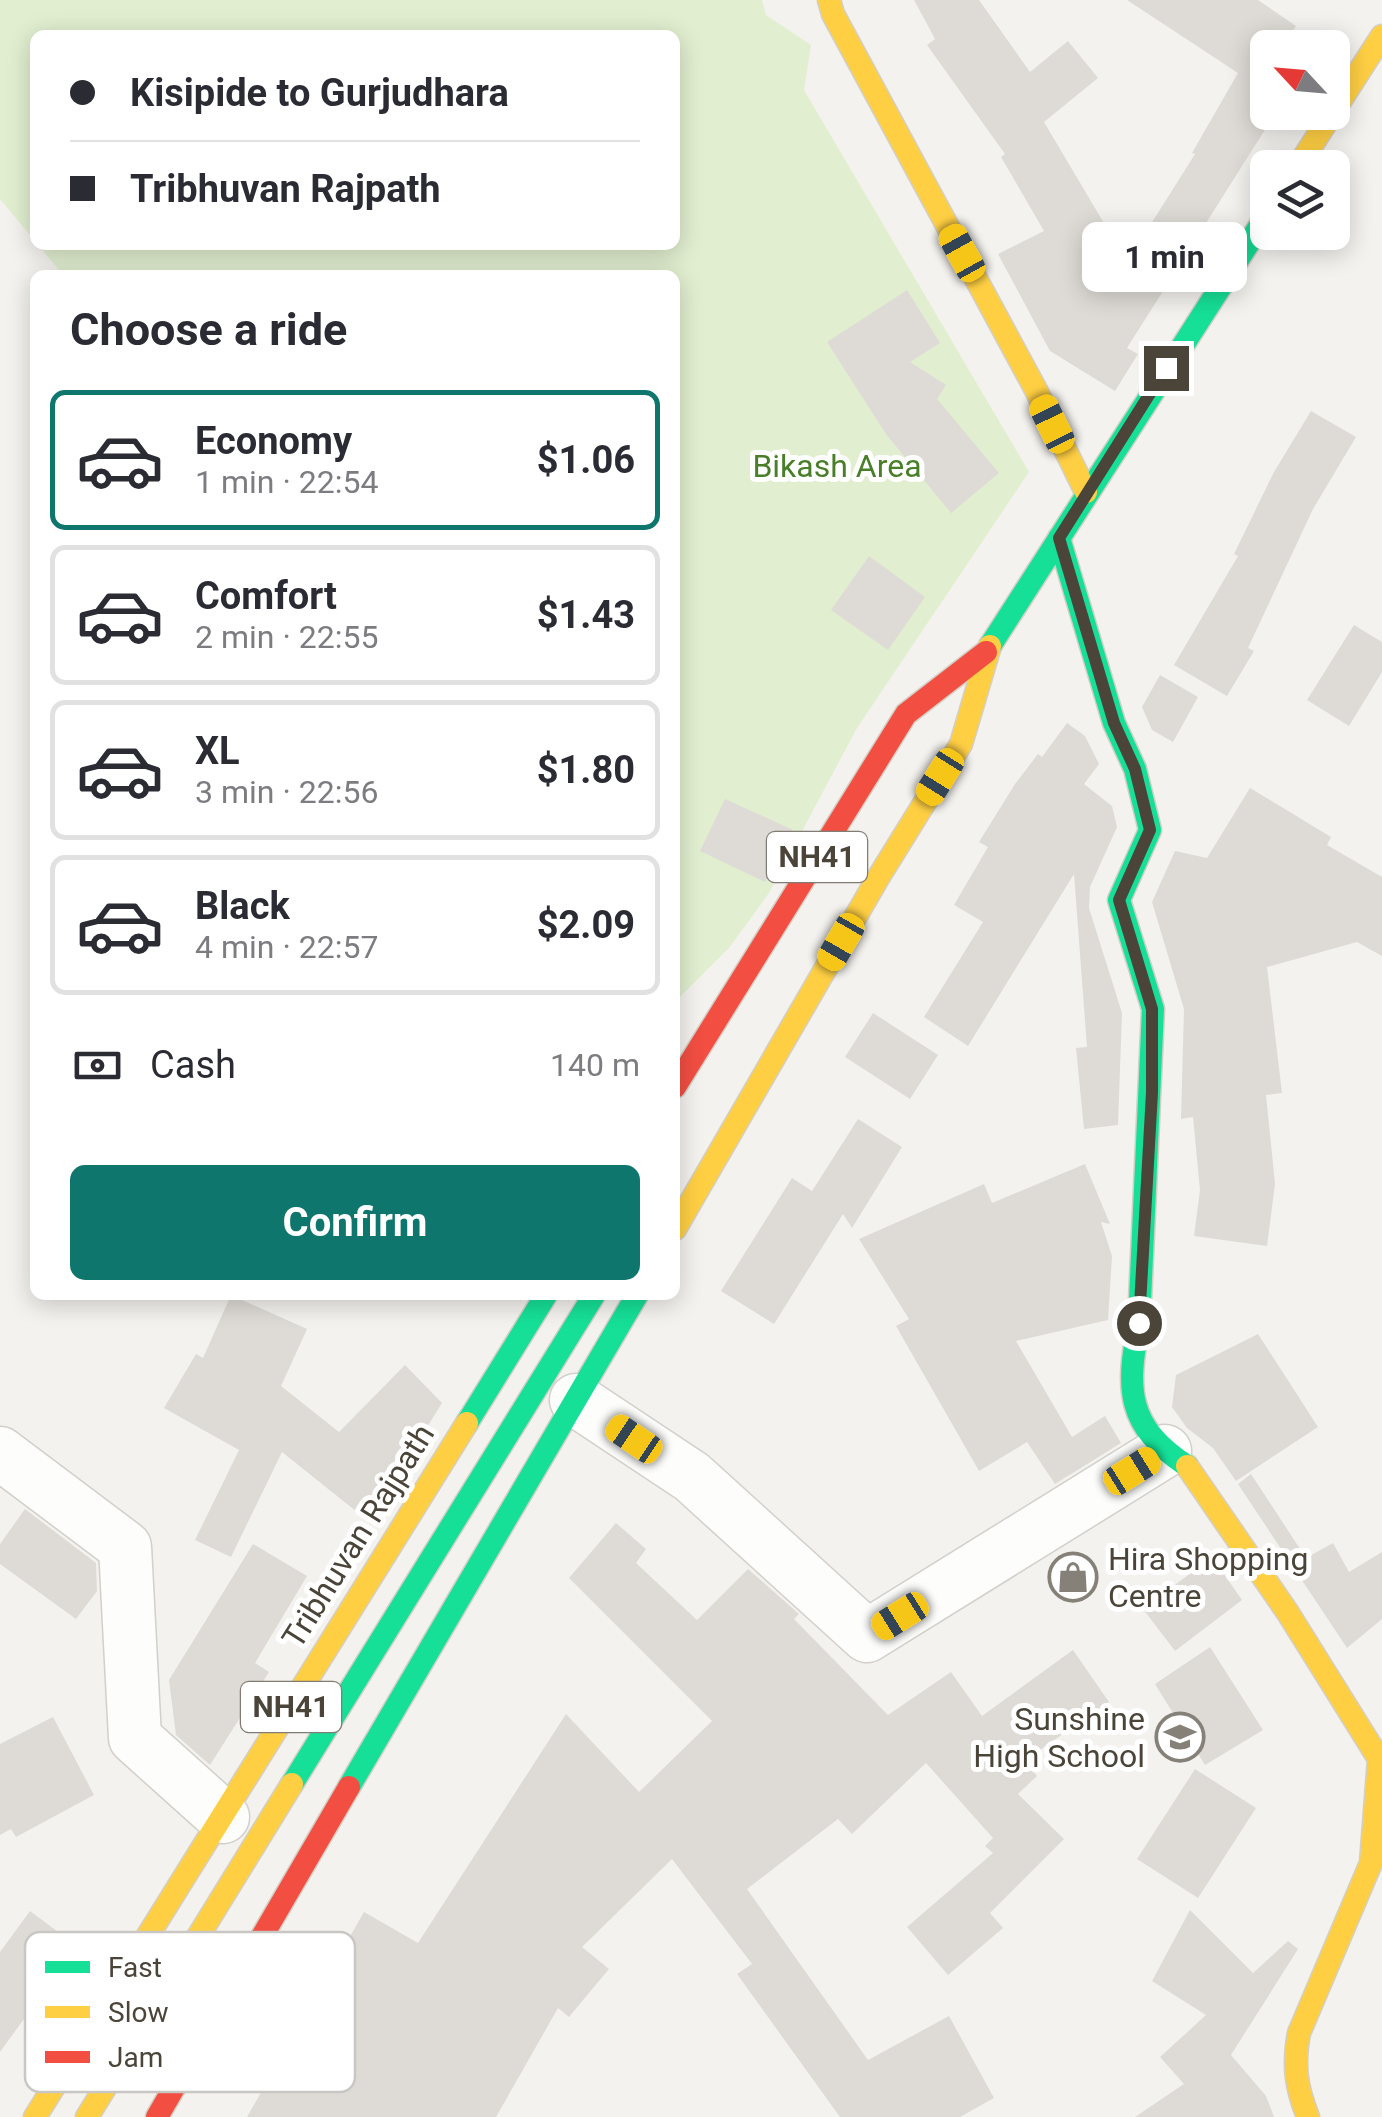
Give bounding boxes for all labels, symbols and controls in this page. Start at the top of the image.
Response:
north arrow [1250,30,1350,130]
map controls [1250,30,1350,250]
text: Kisipide to Gurjudhara [130,71,509,115]
button: layers [1250,150,1350,250]
text: Tribhuvan Rajpath [130,167,441,211]
car [934,219,990,287]
callout: 1 min [1084,223,1248,293]
text: 1 min [1124,238,1205,276]
text: Choose a ride [70,303,347,356]
route end [1144,346,1189,391]
car [1025,390,1079,458]
icon: car [75,415,165,505]
text: Economy [195,419,352,463]
text: $1.06 [537,438,635,482]
park label: Bikash Area [752,447,922,485]
text: 1 min · 22:54 [195,463,378,501]
icon: car [75,570,165,660]
text: Comfort [195,574,337,618]
text: $1.43 [537,593,635,637]
text: 2 min · 22:55 [195,618,378,656]
icon: car [75,725,165,815]
text: XL [195,729,240,773]
car [911,744,969,810]
text: $1.80 [537,748,635,792]
text: 3 min · 22:56 [195,773,378,811]
road number: NH41 [767,832,867,882]
icon: car [75,880,165,970]
text: Black [195,884,290,928]
text: $2.09 [537,903,635,947]
car [813,909,869,975]
text: 4 min · 22:57 [195,928,378,966]
icon: cash [70,1038,125,1093]
text: Cash [150,1043,236,1087]
text: 140 m [550,1046,640,1084]
button: Confirm [70,1165,640,1280]
route start [1117,1301,1162,1346]
car [601,1410,667,1468]
street label: Tribhuvan Rajpath [274,1417,442,1655]
car [1099,1442,1165,1500]
place label: Hira Shopping Centre [1108,1540,1308,1615]
shop icon: Hira Shopping Centre [1047,1551,1099,1603]
car [867,1587,933,1645]
road number: NH41 [241,1682,341,1732]
place label: Sunshine High School [973,1700,1145,1775]
school or university icon: Sunshine High School [1154,1711,1206,1763]
legend [25,1932,355,2092]
text: Fast [108,1951,162,1984]
text: Slow [108,1996,168,2029]
text: Jam [108,2041,163,2074]

